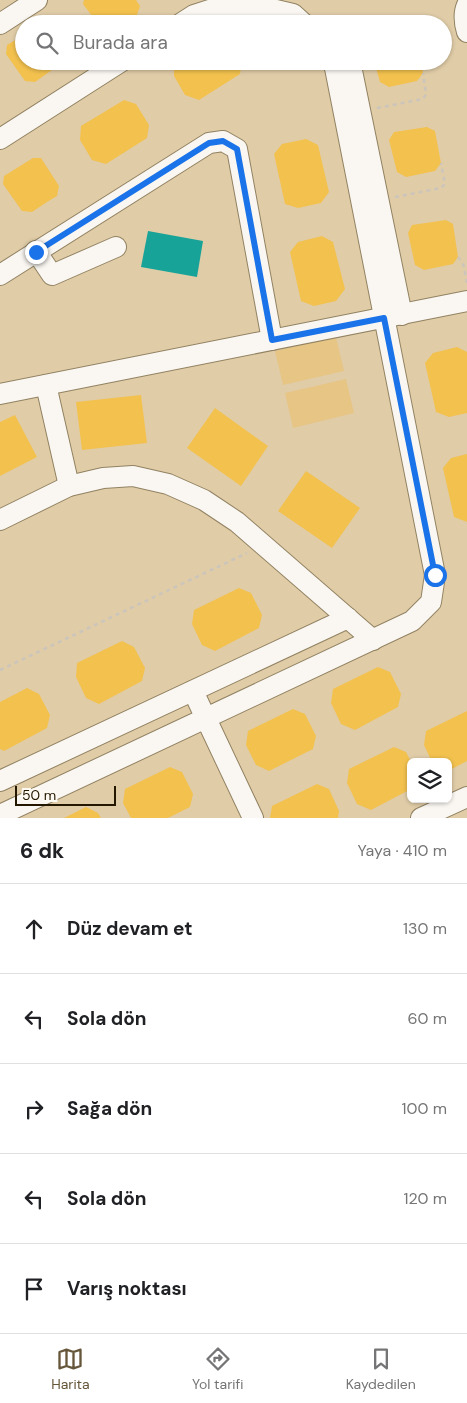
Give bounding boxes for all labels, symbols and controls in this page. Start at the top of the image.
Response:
search box [15,15,452,70]
icon: search [33,29,61,57]
text: Burada ara [73,30,168,55]
route end [25,241,48,264]
route start [424,564,447,587]
map controls [407,758,452,803]
button: layers [407,758,452,803]
scale bar [15,783,116,806]
text: 50 m [22,786,56,804]
text: 6 dk [20,837,64,865]
text: Yaya · 410 m [357,840,447,861]
icon: ahead [20,915,48,943]
text: Düz devam et [67,916,193,941]
text: 130 m [403,918,447,939]
icon: left [20,1005,48,1033]
text: Sola dön [67,1006,147,1031]
text: 60 m [407,1008,447,1029]
icon: right [20,1095,48,1123]
text: Sağa dön [67,1096,152,1121]
text: 100 m [402,1098,447,1119]
icon: left [20,1185,48,1213]
text: Sola dön [67,1186,147,1211]
text: 120 m [403,1188,447,1209]
icon: arrive [20,1275,48,1303]
text: Varış noktası [67,1276,187,1301]
tab: Harita [51,1345,90,1393]
tab: Yol tarifi [192,1345,243,1393]
tab: Kaydedilen [346,1345,416,1393]

